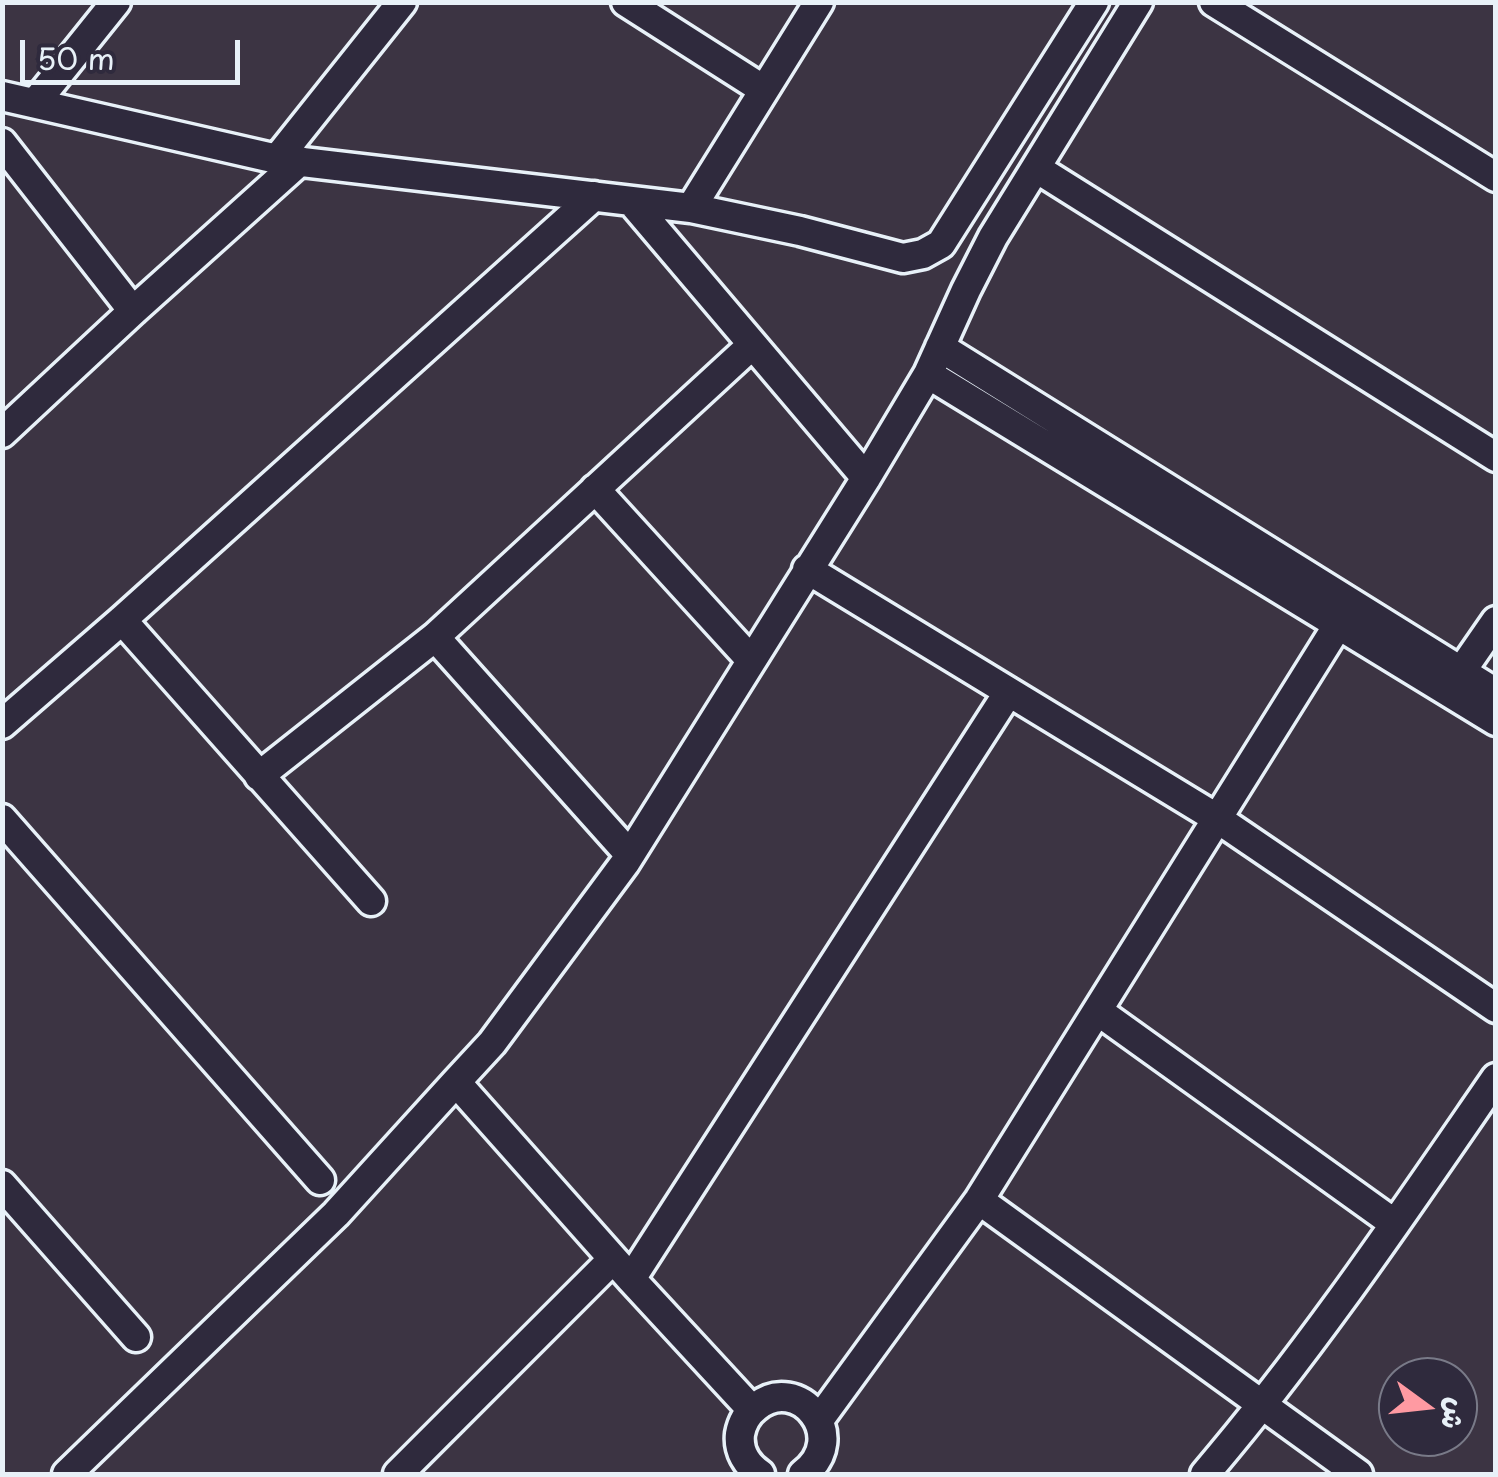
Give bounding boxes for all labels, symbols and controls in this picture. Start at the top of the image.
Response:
scale bar [25,20,245,82]
text: 50 m [37,35,115,80]
north arrow [1378,1357,1478,1457]
text: ش [1431,1394,1480,1435]

